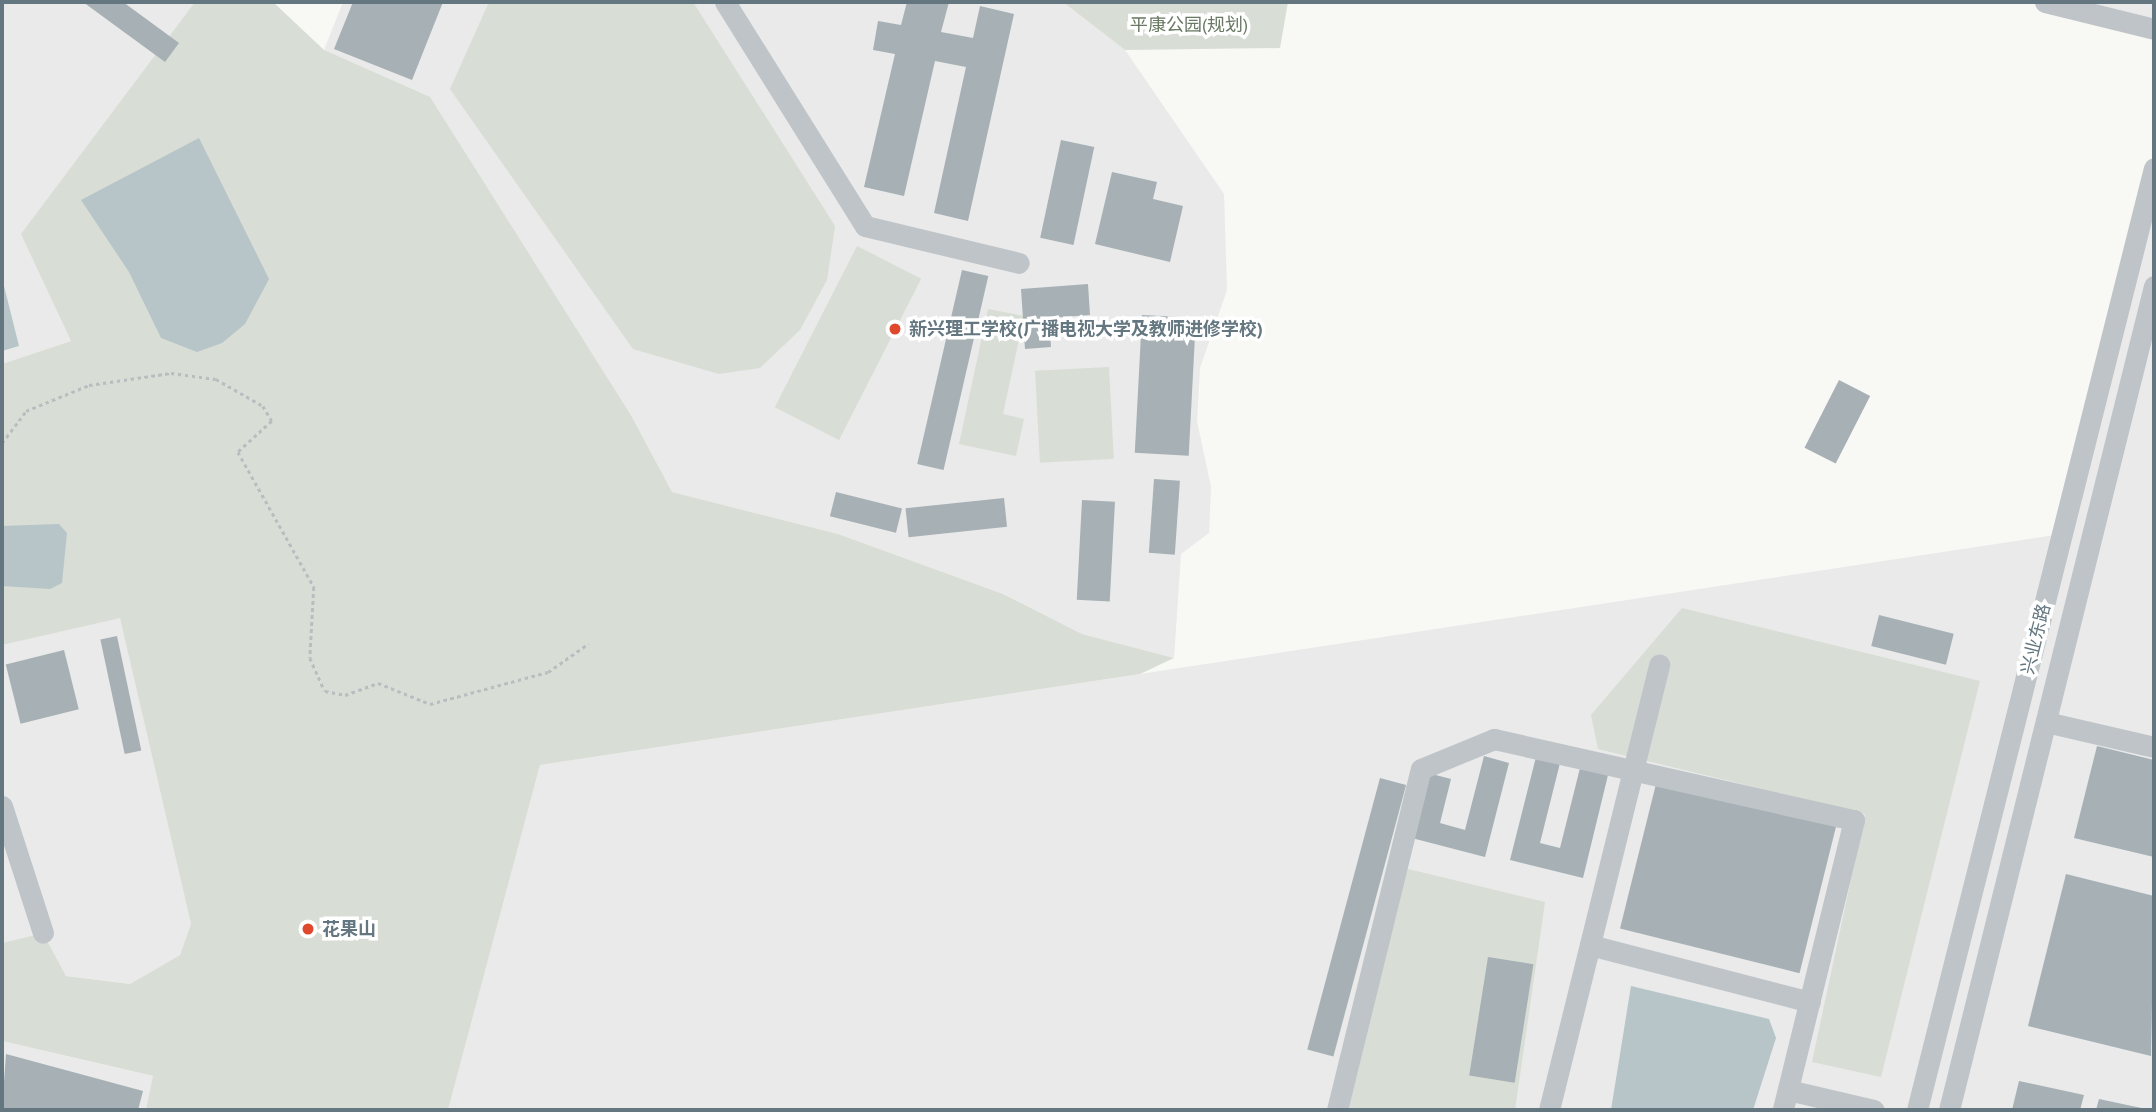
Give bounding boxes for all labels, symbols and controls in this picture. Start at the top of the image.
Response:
park label: 平康公园(规划) [1130,14,1248,36]
place label: 新兴理工学校(广播电视大学及教师进修学校) [909,318,1263,340]
marker: 新兴理工学校(广播电视大学及教师进修学校) [887,321,903,337]
street label: 兴业东路 [2017,601,2055,677]
place label: 花果山 [322,918,376,940]
marker: 花果山 [300,921,316,937]

